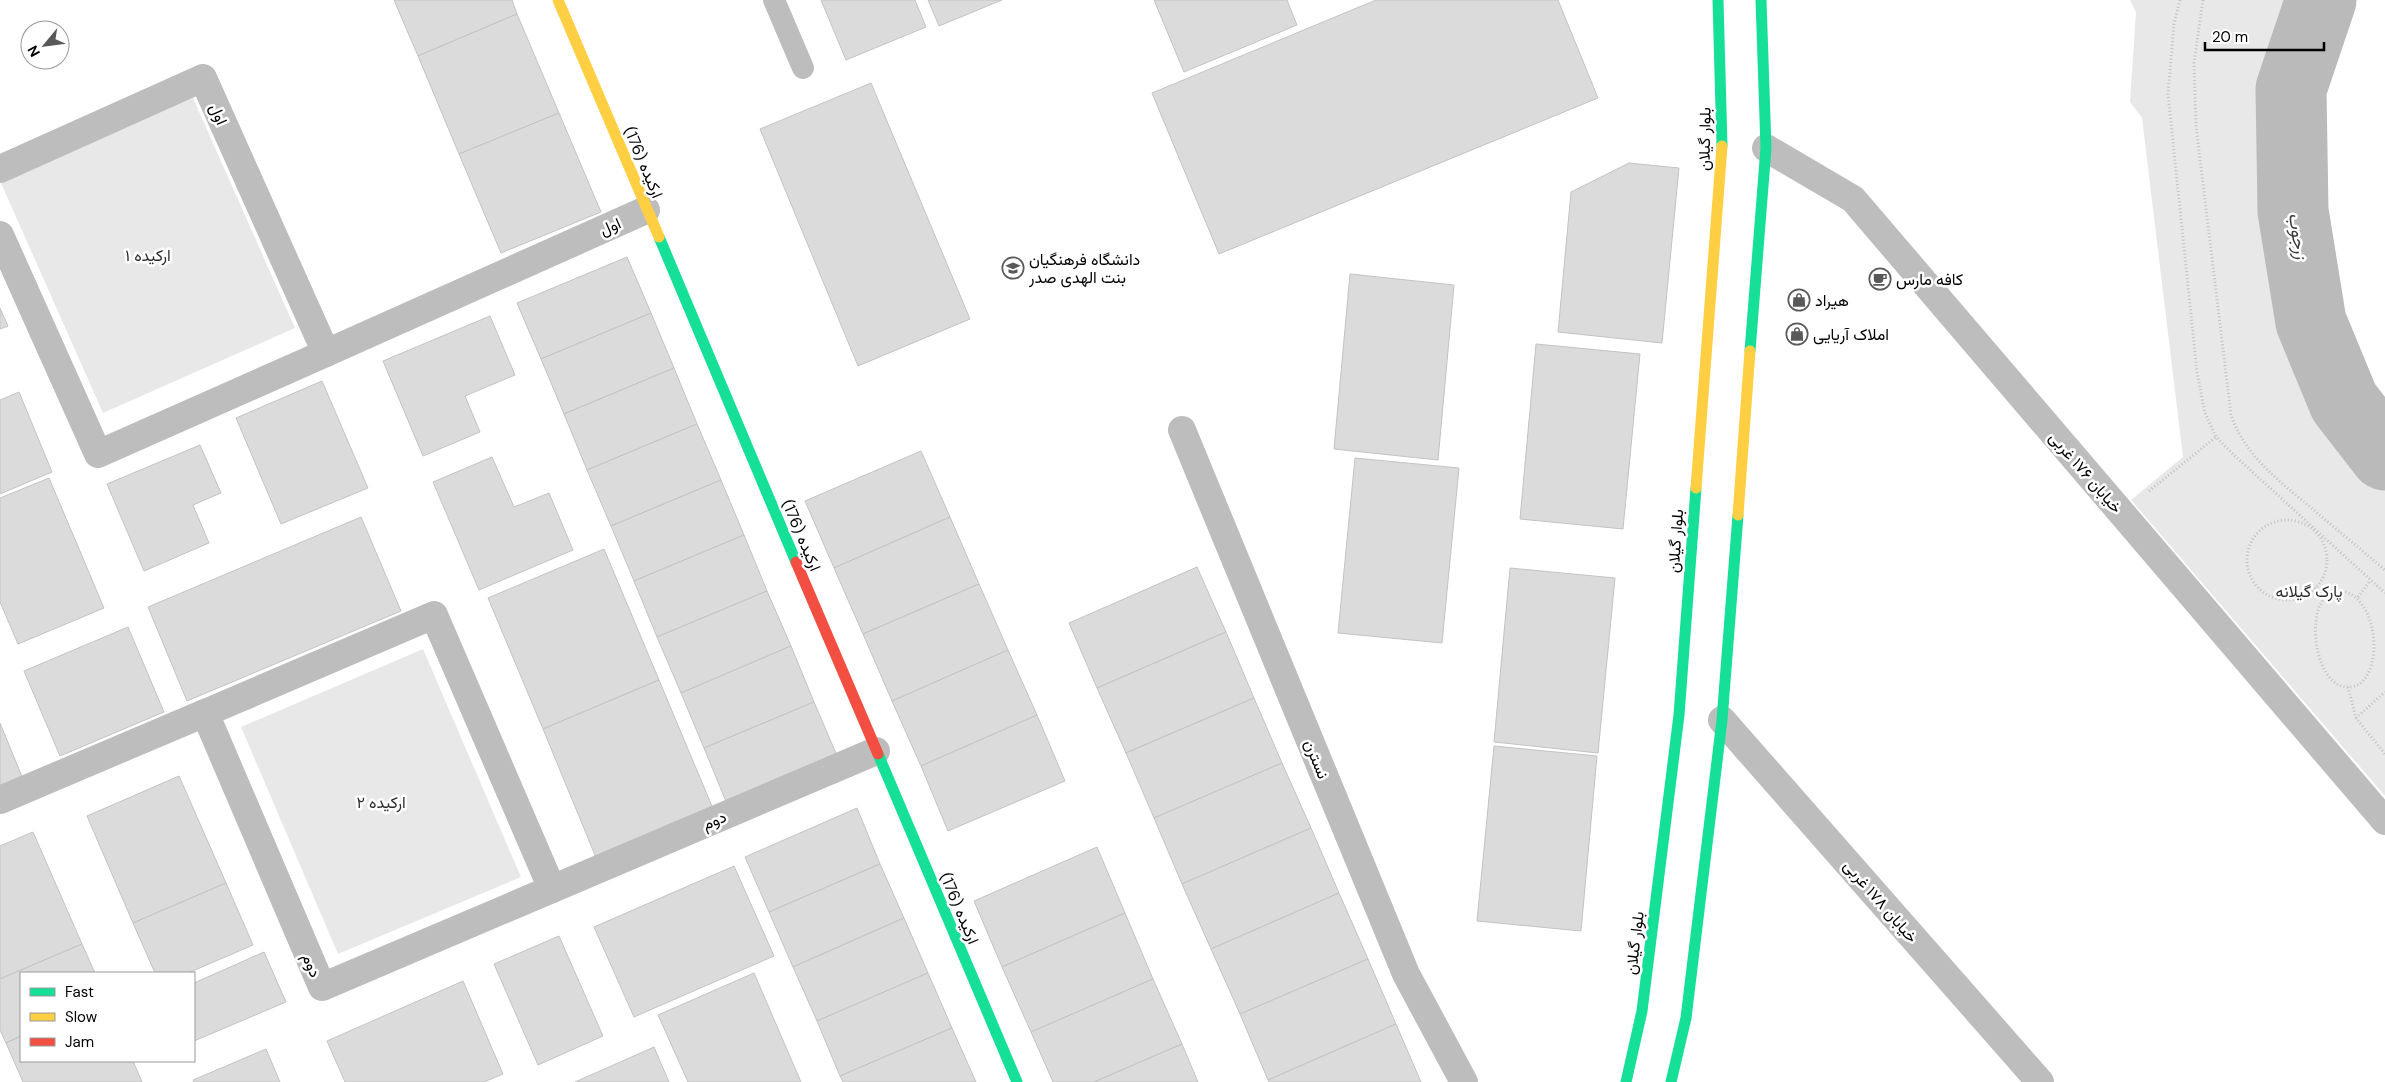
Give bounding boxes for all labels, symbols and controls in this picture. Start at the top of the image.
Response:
north arrow [20,20,70,70]
scale bar [2205,20,2324,52]
text: 20 m [2212,27,2248,47]
text: N [23,42,44,60]
street label: اول [205,100,232,128]
street label: بلوار گیلان [1693,107,1716,171]
street label: ارکیده (176) [619,123,668,201]
water label: زرجوب [2283,211,2313,261]
street label: اول [596,213,624,240]
park label: ارکیده ۱ [125,245,171,266]
place label: دانشگاه فرهنگیان بنت الهدی صدر [1028,249,1140,288]
school or university icon: دانشگاه فرهنگیان بنت الهدی صدر [1001,256,1025,280]
cafe icon: کافه مارس [1868,267,1892,291]
place label: کافه مارس [1896,269,1963,290]
shop icon: هیراد [1787,288,1811,312]
place label: هیراد [1815,290,1849,311]
shop icon: املاک آریایی [1785,322,1809,346]
place label: املاک آریایی [1813,324,1889,345]
street label: خیابان ۱۷۶ غربی [2044,427,2127,518]
street label: ارکیده (176) [777,496,826,574]
street label: بلوار گیلان [1663,509,1688,574]
park label: پارک گیلانه [2276,581,2342,603]
street label: نسترن [1299,737,1334,782]
park label: ارکیده ۲ [356,792,406,813]
street label: دوم [699,806,729,835]
street label: خیابان ۱۷۸ غربی [1839,856,1923,947]
street label: ارکیده (176) [935,869,984,947]
street label: بلوار گیلان [1620,910,1649,976]
street label: دوم [297,950,326,980]
legend [20,972,195,1062]
text: Fast [65,982,94,1002]
text: Slow [65,1007,98,1027]
text: Jam [65,1032,94,1052]

